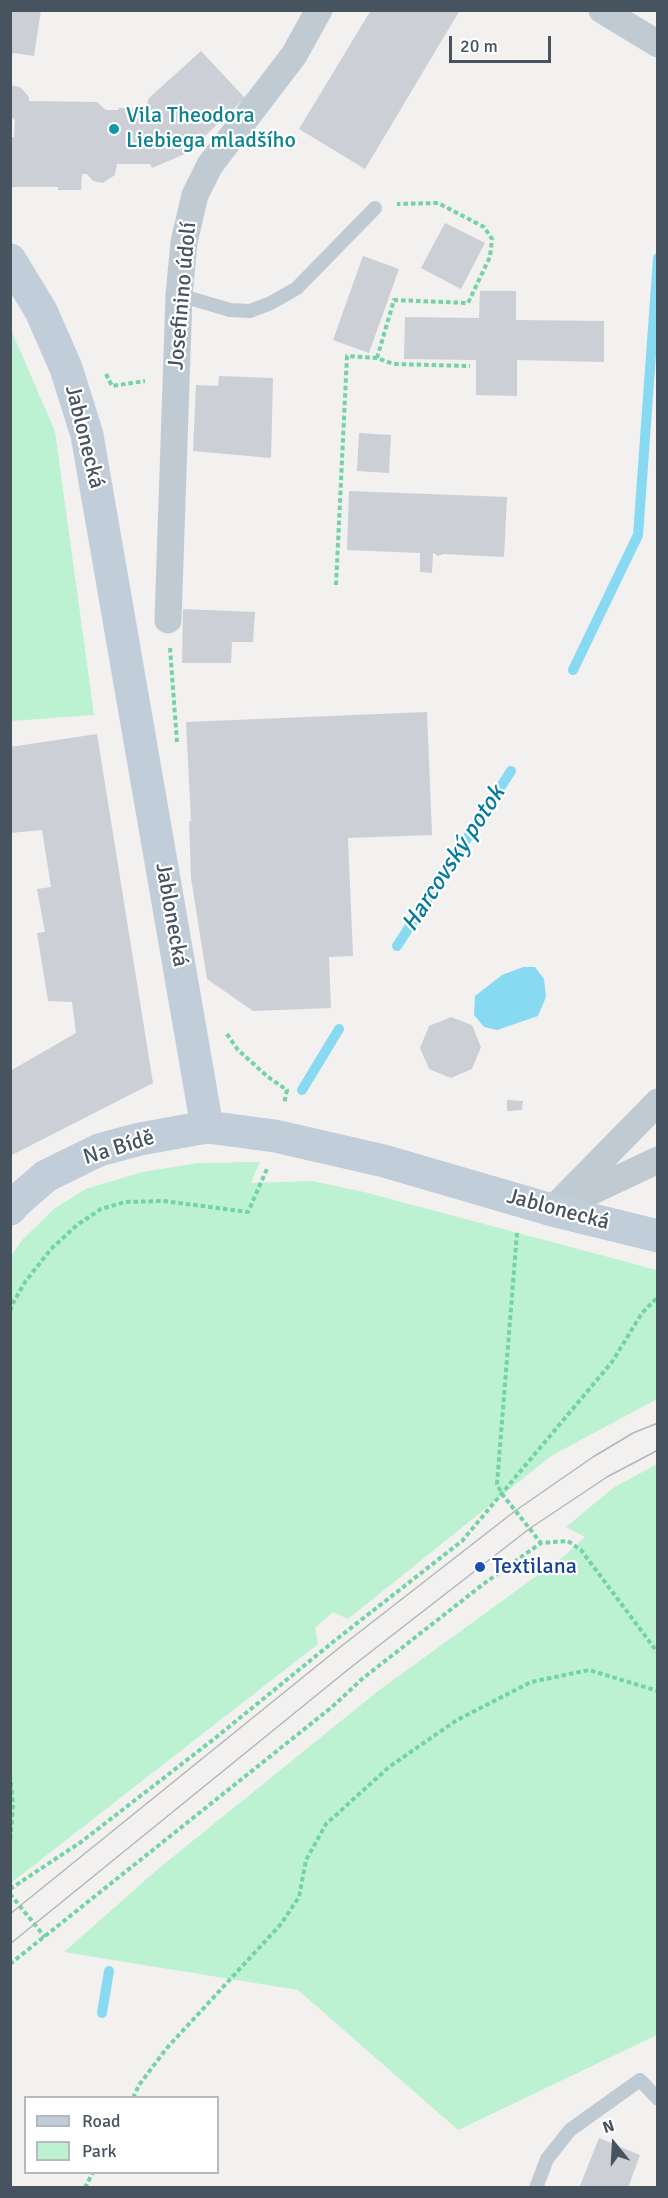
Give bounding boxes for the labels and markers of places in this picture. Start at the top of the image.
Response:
place label: Vila Theodora Liebiega mladšího [126,103,296,154]
marker: Vila Theodora Liebiega mladšího [107,122,121,136]
place label: Textilana [492,1554,577,1580]
marker: Textilana [473,1560,487,1574]

